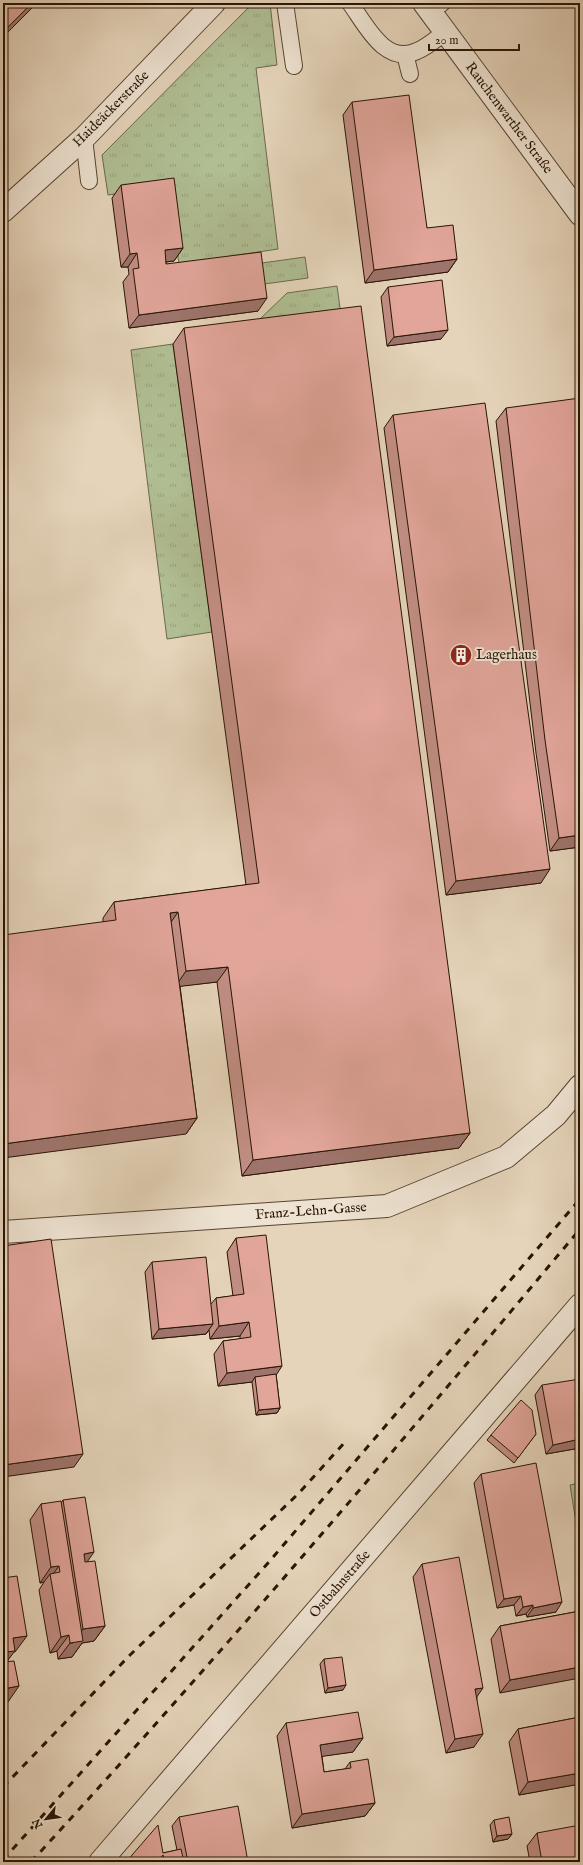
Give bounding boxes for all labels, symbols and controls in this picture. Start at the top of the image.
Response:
scale bar [429,26,519,52]
text: 20 m [435,33,458,48]
street label: Rauchenwarther Straße [461,59,557,178]
street label: Haideäckerstraße [69,66,154,151]
building icon: Lagerhaus [448,642,474,668]
place label: Lagerhaus [476,646,537,664]
street label: Franz-Lehn-Gasse [255,1198,368,1224]
street label: Ostbahnstraße [306,1546,375,1622]
north arrow [26,1799,66,1839]
text: N [29,1815,47,1832]

